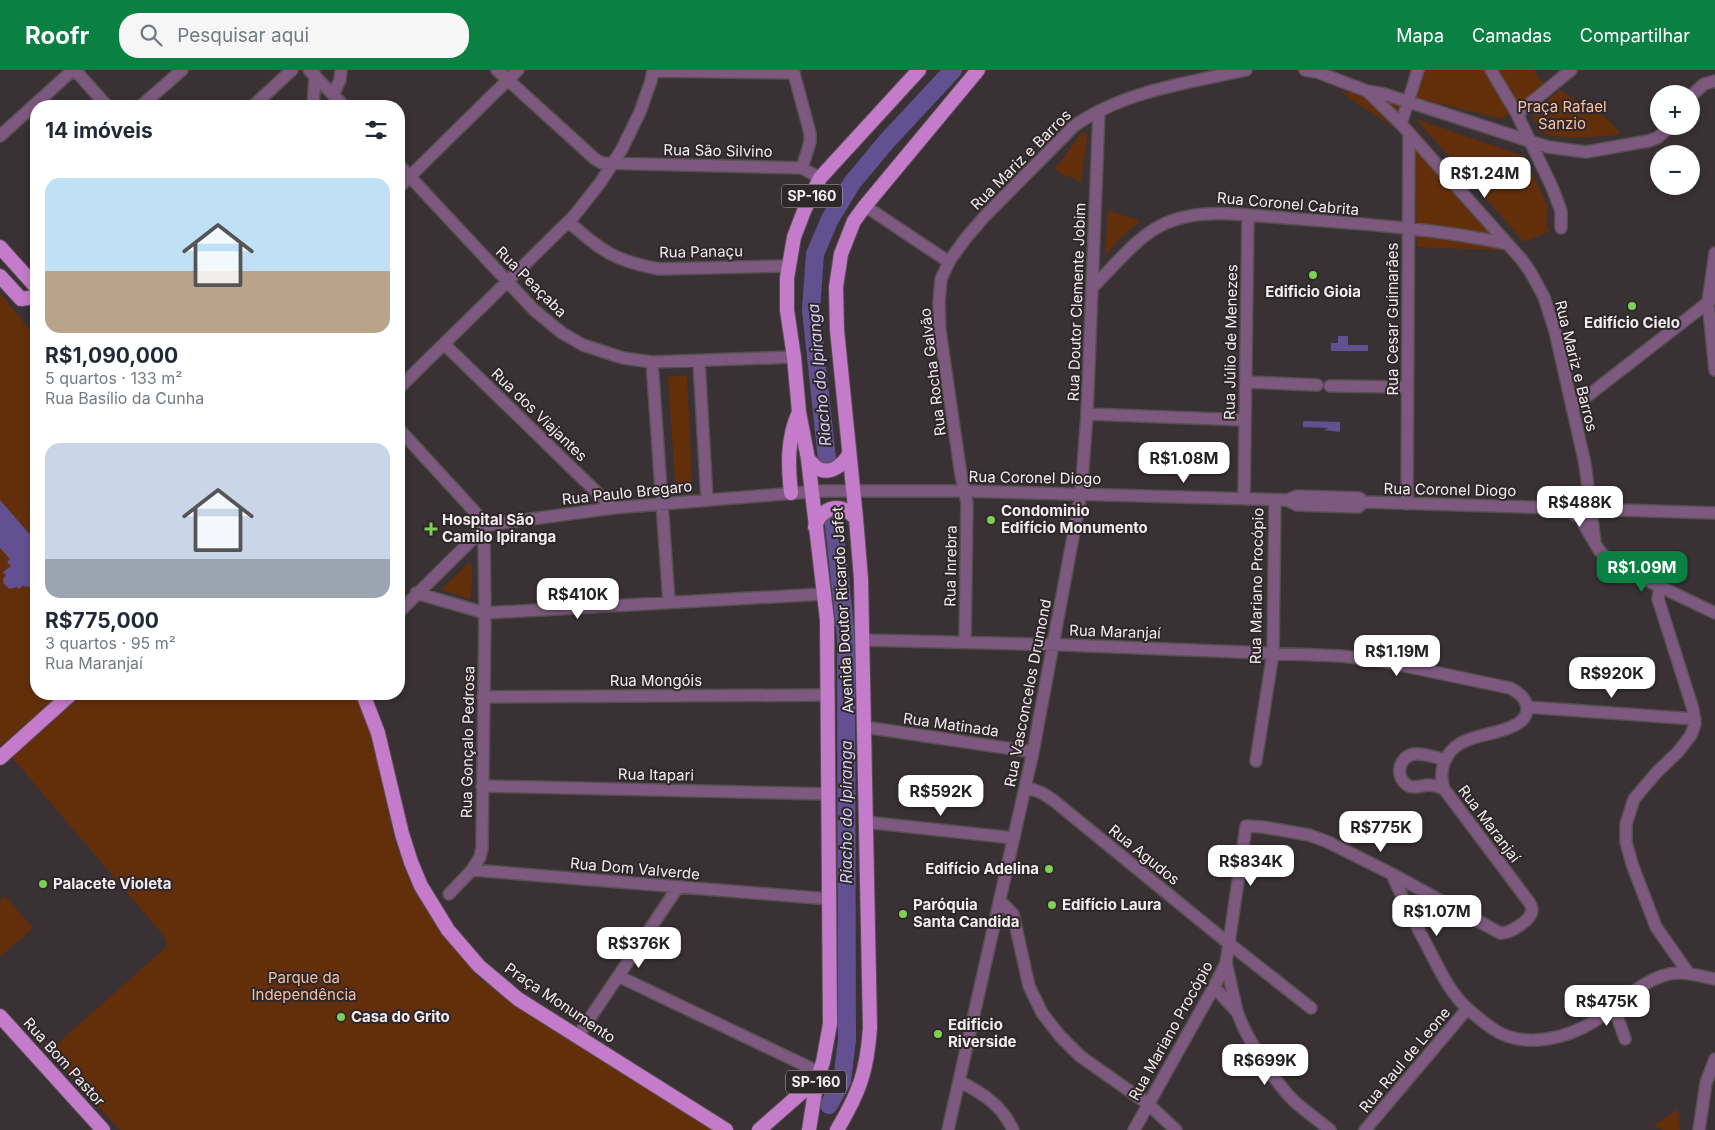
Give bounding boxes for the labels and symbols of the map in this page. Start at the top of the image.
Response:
park label: Praça Rafael Sanzio [1517,97,1607,133]
street label: Rua Mariz e Barros [966,105,1075,214]
street label: Rua São Silvino [663,140,773,161]
pin: R$1.24M [1439,156,1531,199]
road number: SP-160 [782,184,842,208]
street label: Rua Coronel Cabrita [1216,188,1360,219]
street label: Rua Doutor Clemente Jobim [1064,202,1089,402]
street label: Rua Panaçu [659,241,743,262]
street label: Rua Peaçaba [492,242,571,321]
street label: Rua Cesar Guimarães [1383,242,1402,396]
street label: Rua Júlio de Menezes [1220,264,1241,420]
marker: Edificio Gioia [1307,269,1319,281]
place label: Edificio Gioia [1265,282,1361,301]
street label: Rua Mariz e Barros [1551,298,1602,434]
marker: Edifício Cielo [1626,300,1638,312]
water label: Riacho do Ipiranga [803,303,835,447]
street label: Rua Rocha Galvão [915,307,950,437]
place label: Edifício Cielo [1584,313,1680,332]
street label: Rua dos Viajantes [487,364,591,465]
pin: R$1.08M [1138,442,1230,484]
street label: Rua Coronel Diogo [969,467,1101,488]
street label: Rua Paulo Bregaro [561,476,693,509]
street label: Rua Coronel Diogo [1384,479,1516,500]
pin: R$488K [1539,486,1621,528]
place label: Condominio Edifício Monumento [1001,501,1148,537]
street label: Avenida Doutor Ricardo Jafet [828,506,857,714]
street label: Rua Mariano Procópio [1246,508,1267,664]
place label: Hospital São Camilo Ipiranga [442,510,556,546]
marker: Condominio Edifício Monumento [985,514,997,526]
marker: Hospital São Camilo Ipiranga [424,522,438,536]
street label: Rua Inrebra [940,525,961,607]
pin: R$1.09M [1596,550,1688,593]
pin: R$410K [537,578,619,620]
street label: Rua Vasconcelos Drumond [1000,597,1055,789]
street label: Rua Maranjaí [1069,620,1162,643]
pin: R$1.19M [1351,634,1443,677]
pin: R$920K [1571,656,1653,699]
street label: Rua Gonçalo Pedrosa [457,666,478,818]
street label: Rua Mongóis [610,671,702,690]
street label: Rua Matinada [902,708,1000,741]
water label: Riacho do Ipiranga [836,740,856,884]
street label: Rua Itapari [618,764,694,785]
pin: R$592K [900,774,982,817]
street label: Rua Maranjaí [1454,781,1525,866]
pin: R$775K [1340,810,1422,853]
street label: Rua Agudos [1105,820,1184,889]
pin: R$834K [1210,844,1292,887]
street label: Rua Dom Valverde [569,853,701,884]
place label: Edifício Adelina [925,859,1039,878]
marker: Edifício Adelina [1043,863,1055,875]
place label: Palacete Violeta [53,874,171,893]
marker: Palacete Violeta [37,878,49,890]
pin: R$1.07M [1391,894,1483,937]
place label: Paróquia Santa Candida [913,895,1020,931]
place label: Edifício Laura [1062,895,1162,914]
marker: Edifício Laura [1046,899,1058,911]
marker: Paróquia Santa Candida [897,908,909,920]
pin: R$376K [598,926,680,969]
street label: Praça Monumento [501,958,619,1047]
street label: Rua Mariano Procópio [1124,958,1217,1104]
park label: Parque da Independência [251,968,357,1004]
pin: R$475K [1566,984,1648,1027]
street label: Rua Raul de Leone [1355,1003,1454,1116]
place label: Casa do Grito [351,1007,450,1026]
marker: Casa do Grito [335,1011,347,1023]
street label: Rua Bom Pastor [20,1013,109,1110]
place label: Edificio Riverside [948,1015,1017,1051]
marker: Edificio Riverside [932,1028,944,1040]
pin: R$699K [1224,1044,1306,1086]
road number: SP-160 [786,1070,846,1094]

